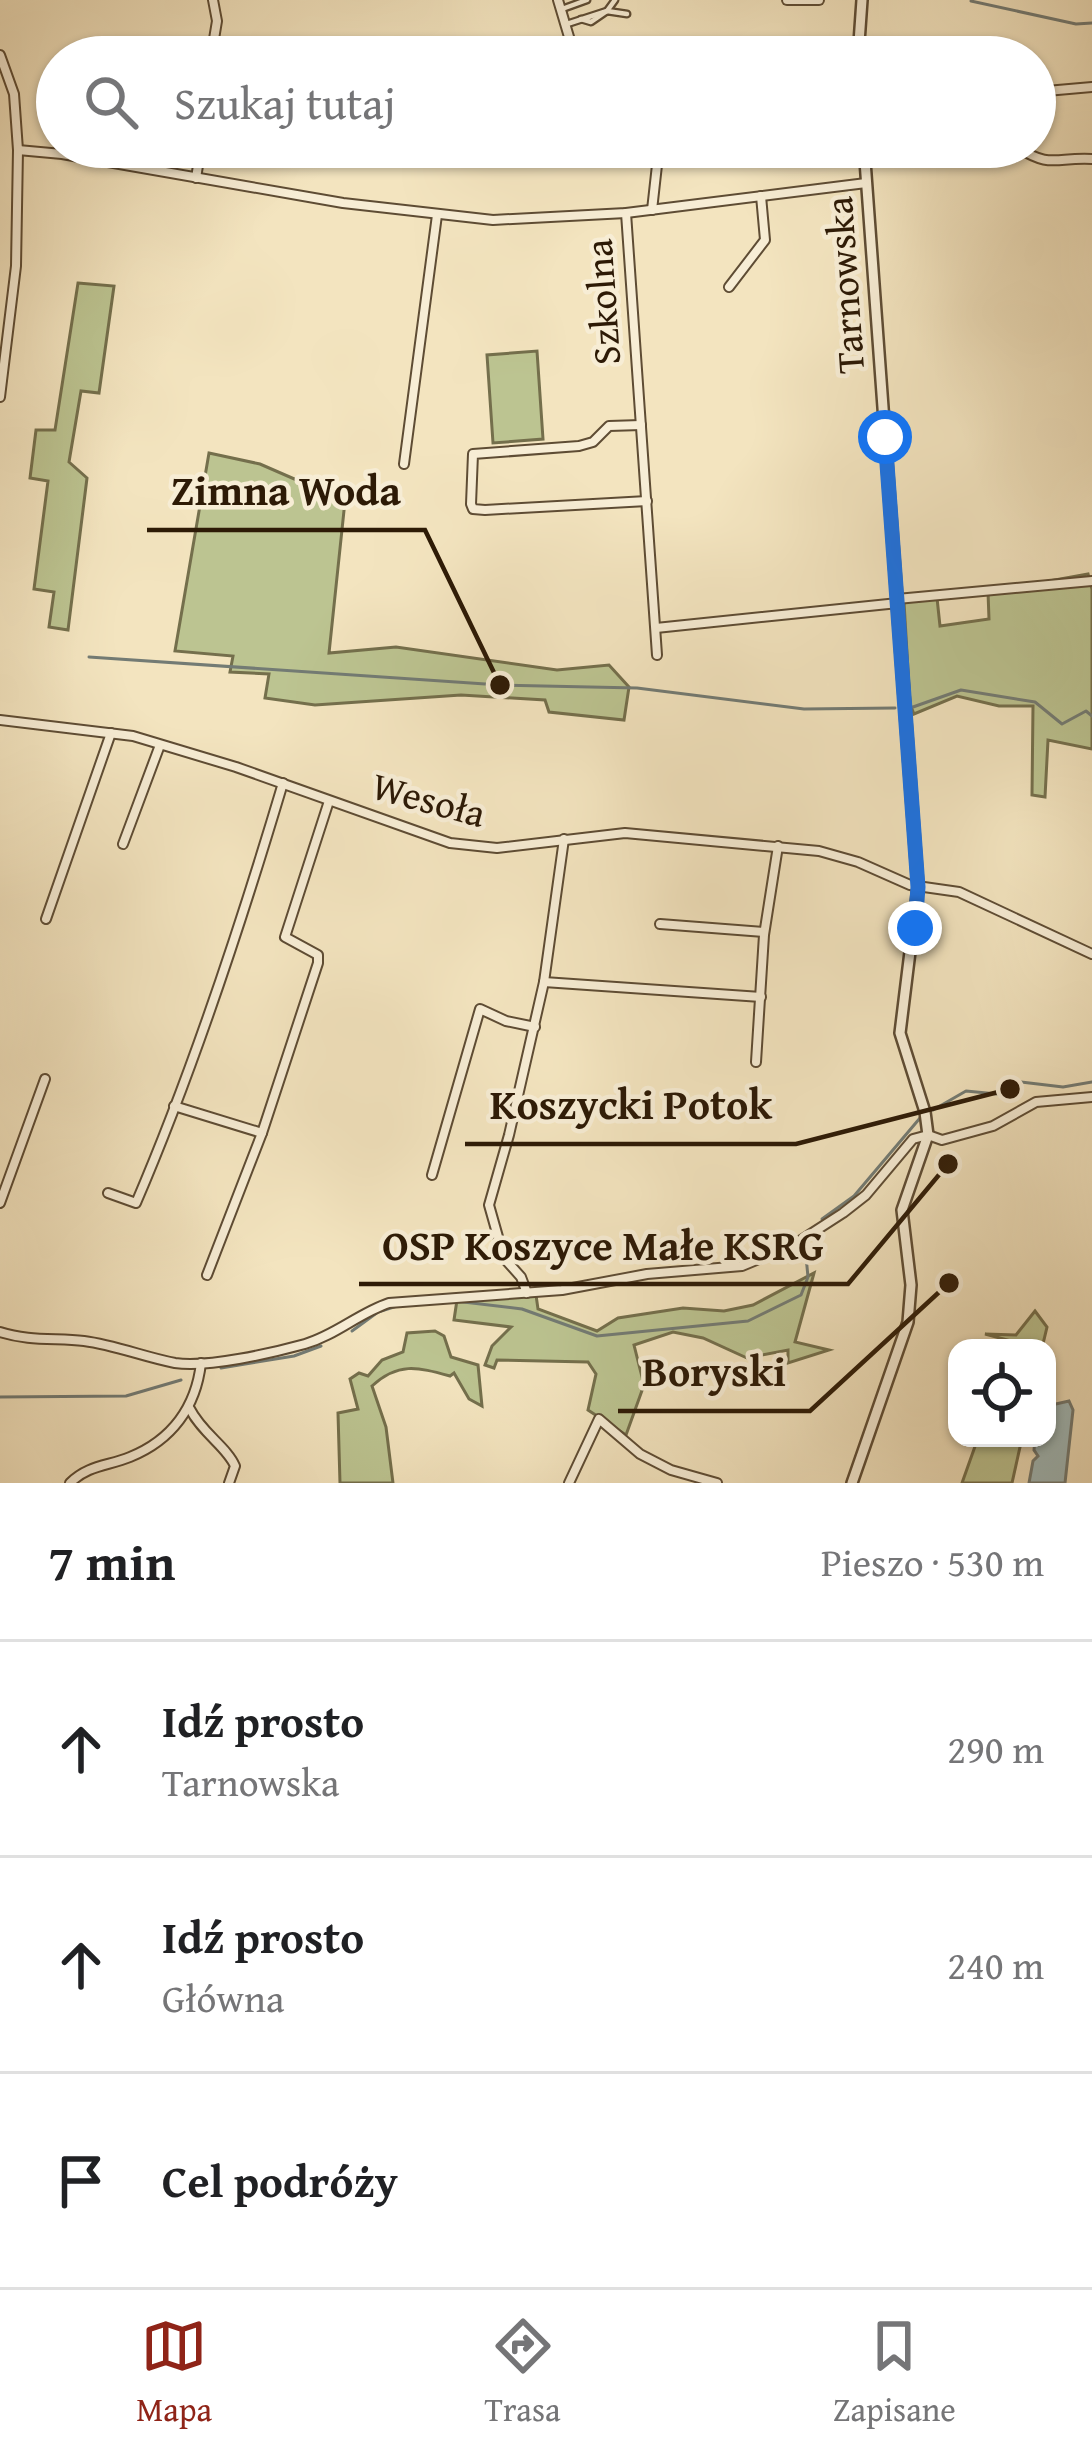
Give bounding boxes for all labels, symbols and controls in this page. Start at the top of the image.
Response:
search box [36,36,1056,168]
icon: search [78,69,144,135]
text: Szukaj tutaj [174,70,396,135]
street label: Tarnowska [809,194,878,376]
street label: Szkolna [569,236,634,367]
route start [858,410,912,464]
callout: Zimna Woda [147,452,425,530]
text: Zimna Woda [171,459,401,520]
street label: Wesoła [366,756,493,841]
route end [888,901,942,955]
callout: Koszycki Potok [465,1066,796,1144]
text: Koszycki Potok [490,1073,773,1134]
callout: OSP Koszyce Małe KSRG [359,1206,848,1284]
text: OSP Koszyce Małe KSRG [382,1214,824,1275]
callout: Boryski [618,1333,810,1411]
map controls [948,1339,1056,1447]
button: locate [948,1339,1056,1447]
text: Boryski [642,1340,786,1401]
text: 7 min [48,1524,175,1599]
text: Pieszo · 530 m [821,1533,1044,1590]
text: Idź prosto [162,1688,364,1753]
icon: ahead [48,1716,114,1782]
text: 290 m [947,1720,1044,1777]
text: Tarnowska [162,1753,339,1810]
text: Idź prosto [162,1904,364,1969]
icon: ahead [48,1932,114,1998]
text: 240 m [947,1936,1044,1993]
text: Główna [162,1969,284,2026]
icon: arrive [48,2148,114,2214]
text: Cel podróży [162,2148,398,2213]
tab: Mapa [136,2313,212,2433]
tab: Trasa [485,2313,561,2433]
tab: Zapisane [833,2313,956,2433]

